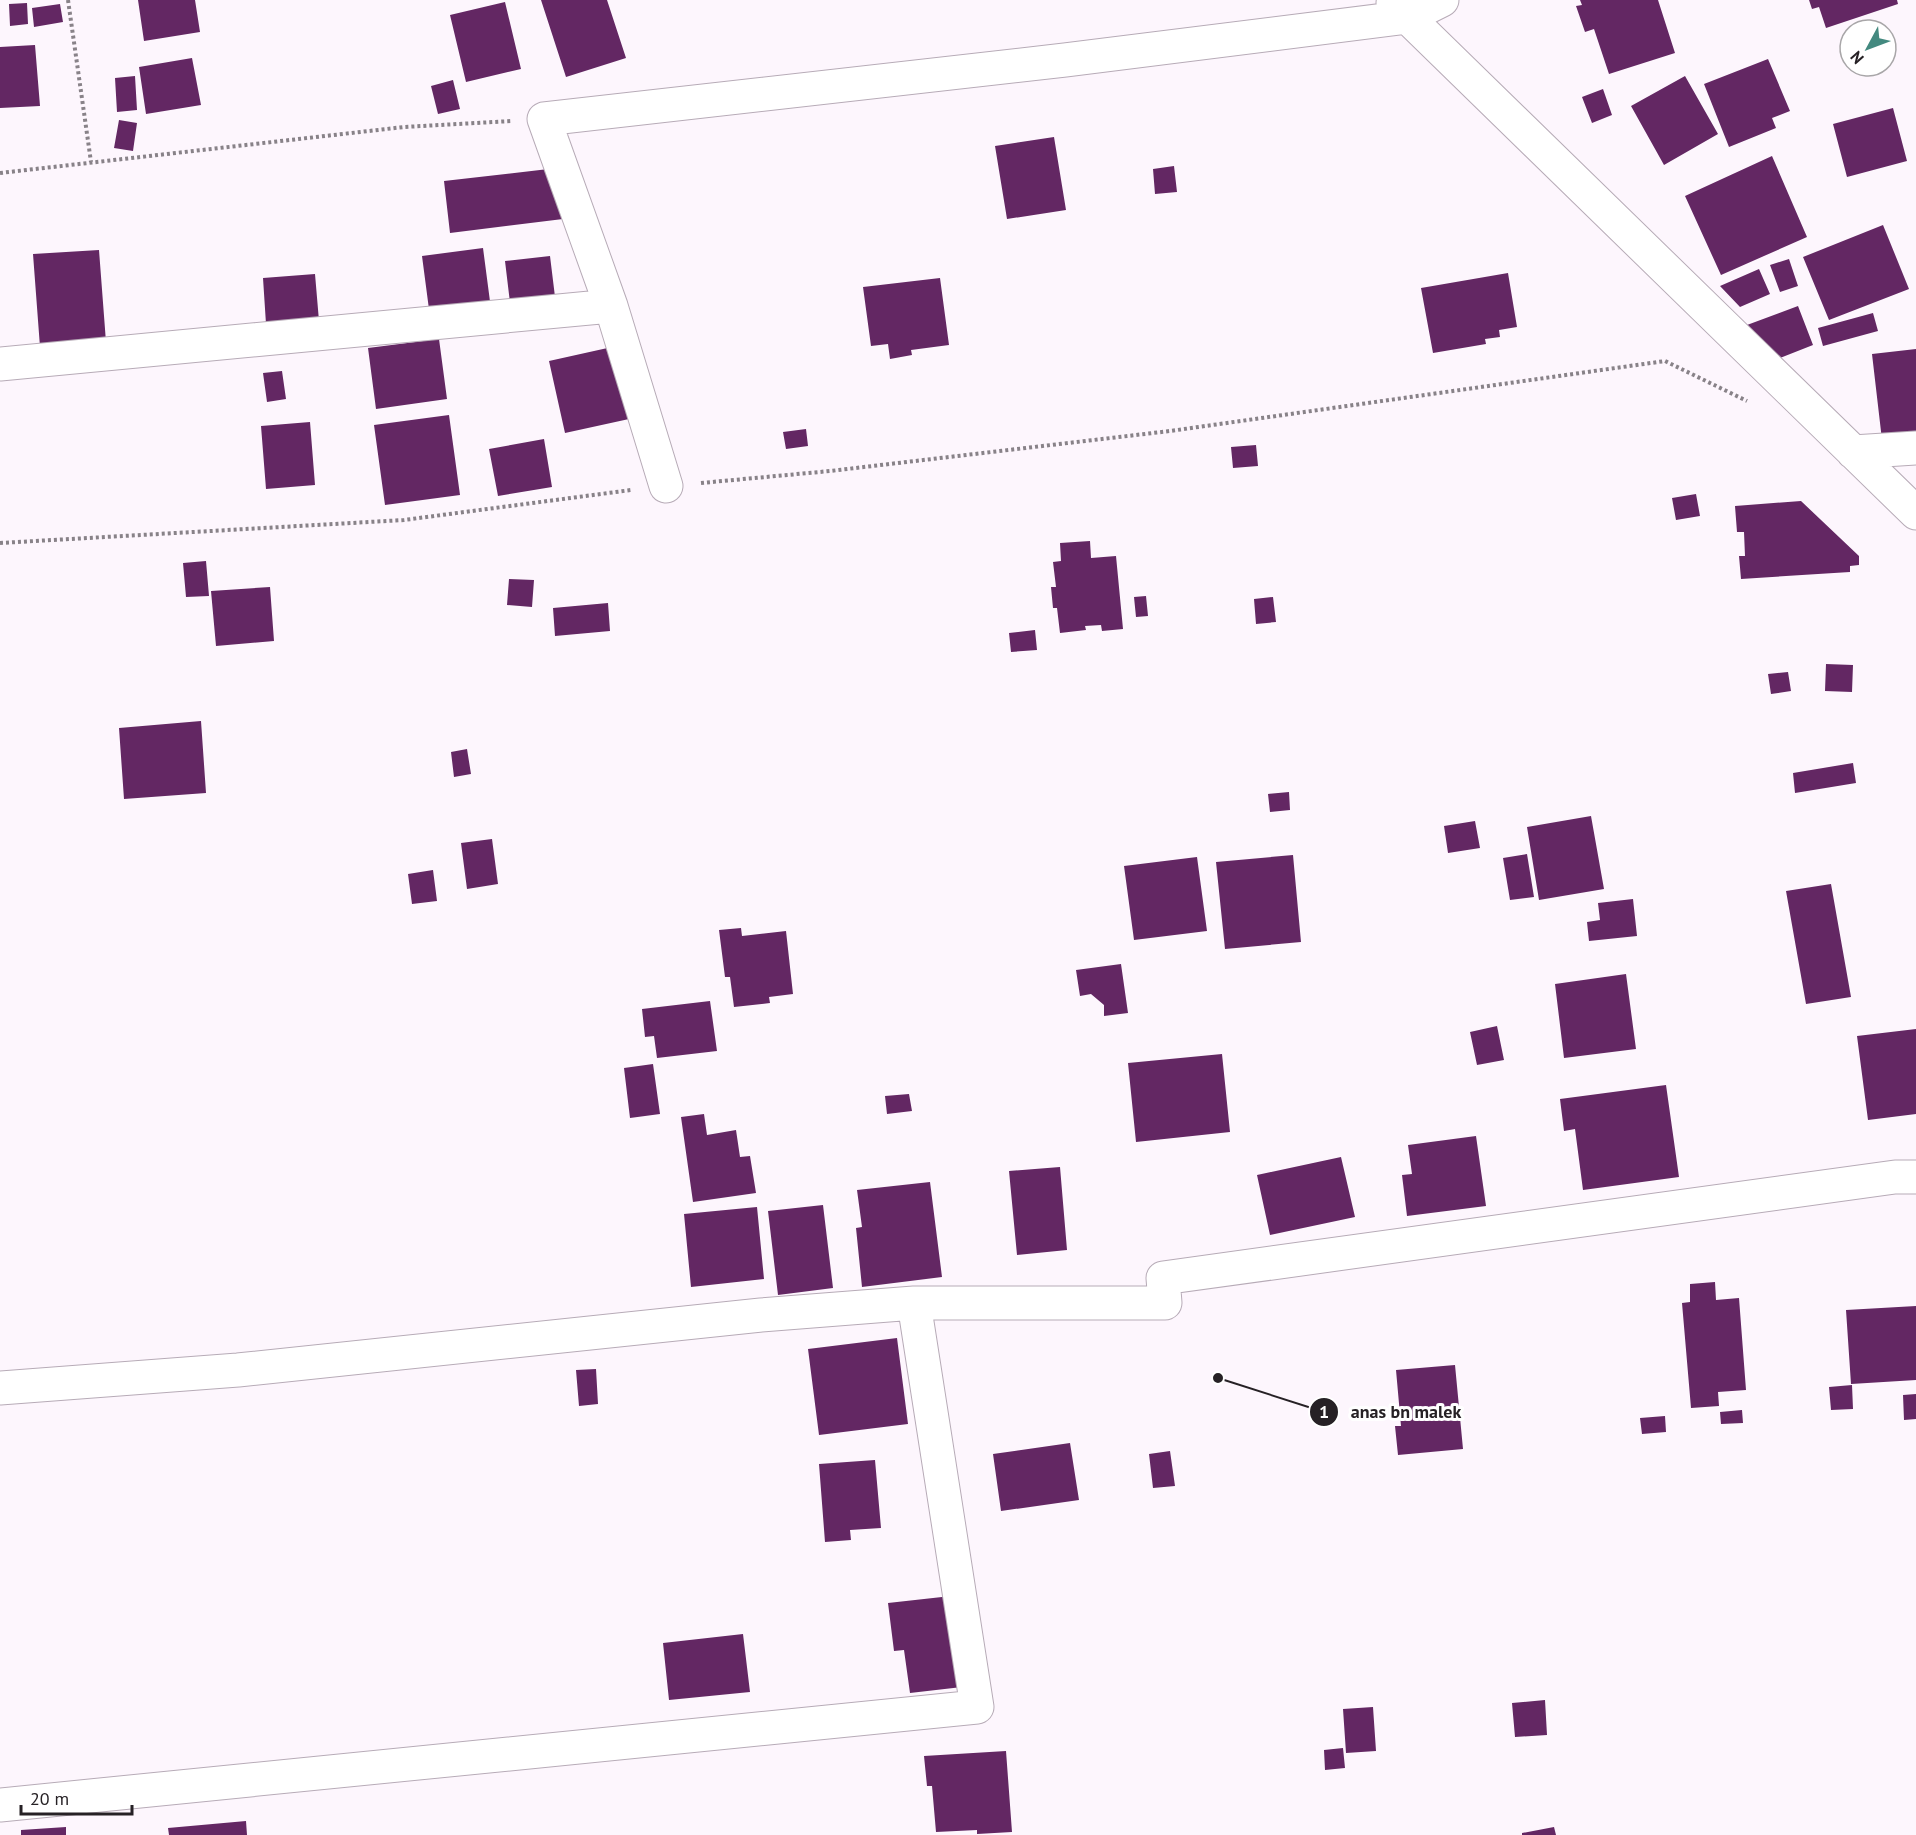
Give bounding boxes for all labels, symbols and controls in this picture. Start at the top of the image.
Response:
north arrow [1838,18,1898,78]
text: N [1846,47,1868,68]
callout: anas bn malek [1309,1394,1473,1430]
text: 1 [1319,1400,1329,1423]
text: anas bn malek [1351,1400,1461,1423]
scale bar [21,1778,132,1816]
text: 20 m [30,1787,69,1810]

